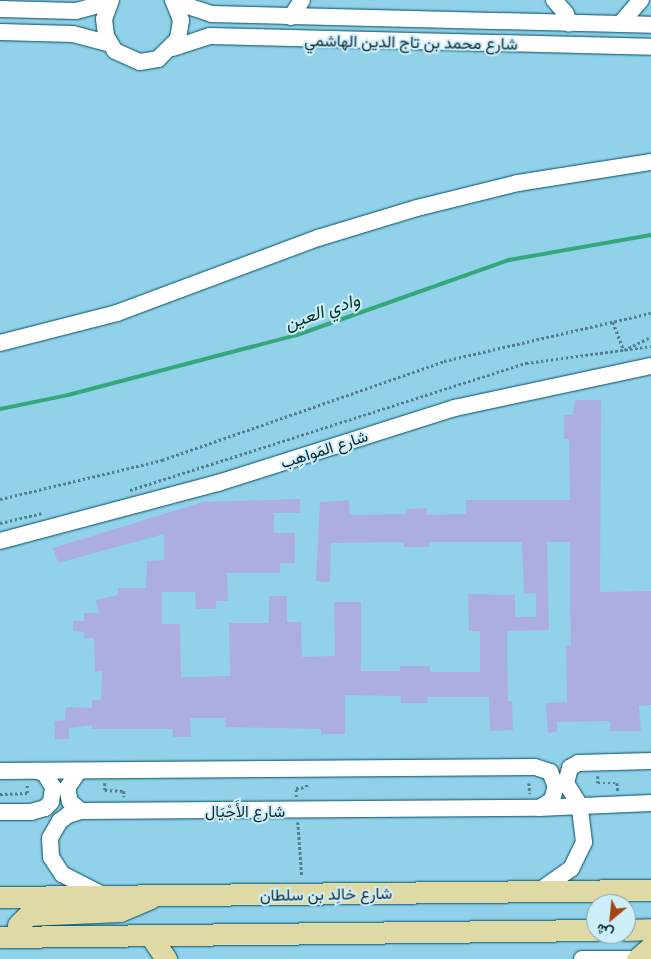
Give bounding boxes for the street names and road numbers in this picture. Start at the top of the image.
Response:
street label: شارع محمد بن تاج الدين الهاشمي [304,31,518,53]
street label: شارع المَواهِب [278,426,370,472]
street label: شارع الأَجْيَال [205,801,285,821]
street label: شارع خالِد بن سلطان [260,883,392,905]

